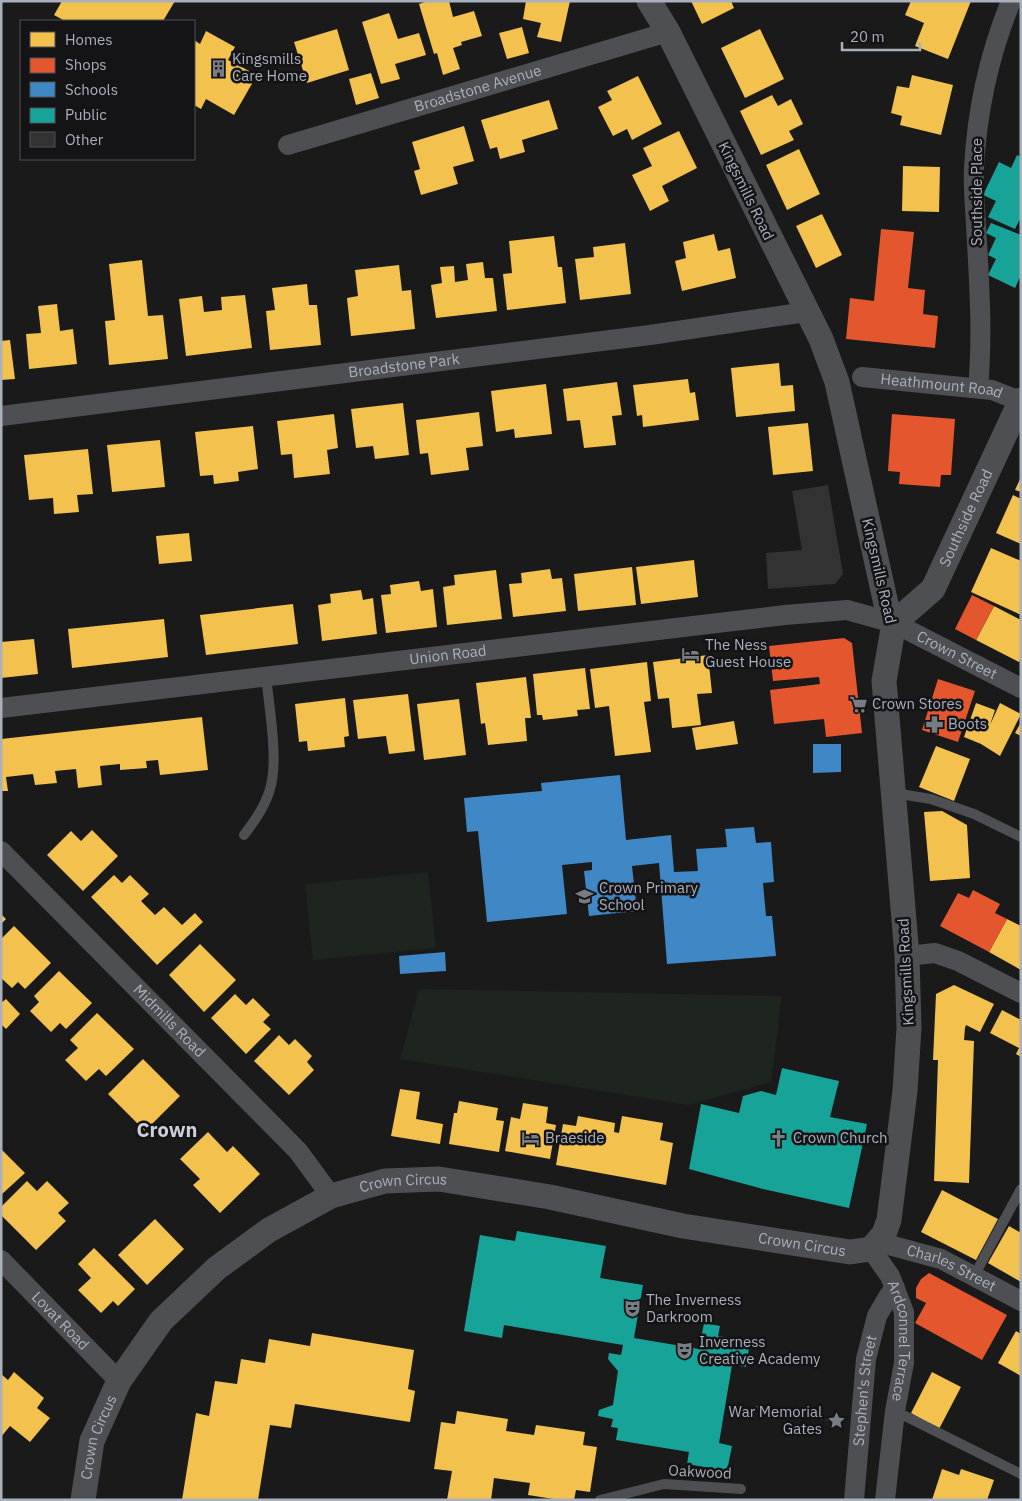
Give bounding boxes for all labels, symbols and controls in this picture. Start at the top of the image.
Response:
legend [20,20,195,160]
scale bar [842,20,920,52]
text: 20 m [850,27,885,46]
text: Homes [65,30,113,49]
place label: Kingsmills Care Home [232,49,307,85]
text: Shops [65,55,107,74]
building icon: Kingsmills Care Home [208,58,228,78]
street label: Broadstone Avenue [412,60,543,116]
text: Schools [65,80,118,99]
text: Public [65,105,107,124]
text: Other [65,130,104,149]
street label: Kingsmills Road [714,138,779,243]
street label: Southside Place [967,138,986,246]
street label: Broadstone Park [347,349,461,382]
street label: Heathmount Road [880,369,1006,402]
street label: Southside Road [935,466,996,570]
street label: Kingsmills Road [858,516,901,625]
street label: Crown Street [914,626,1000,683]
place label: The Ness Guest House [705,635,791,671]
street label: Union Road [408,640,487,668]
hotel icon: The Ness Guest House [681,644,701,664]
supermarket icon: Crown Stores [848,694,868,714]
place label: Crown Stores [872,694,962,713]
pharmacy icon: Boots [924,714,944,734]
place label: Boots [948,714,987,733]
place label: Crown Primary School [599,878,699,914]
school or university icon: Crown Primary School [575,887,595,907]
street label: Kingsmills Road [893,918,918,1026]
street label: Midmills Road [129,980,210,1061]
district label: Crown [137,1116,197,1143]
hotel icon: Braeside [521,1128,541,1148]
place label: Braeside [545,1128,604,1147]
church icon: Crown Church [769,1128,789,1148]
place label: Crown Church [793,1128,888,1147]
street label: Crown Circus [357,1169,449,1197]
street label: Crown Circus [757,1228,847,1260]
street label: Charles Street [905,1240,999,1295]
street label: Ardconnel Terrace [884,1277,915,1403]
street label: Lovat Road [28,1287,93,1354]
place label: The Inverness Darkroom [646,1290,742,1326]
theatre icon: The Inverness Darkroom [622,1299,642,1319]
place label: Inverness Creative Academy [699,1332,821,1368]
street label: Stephen's Street [849,1333,881,1447]
theatre icon: Inverness Creative Academy [675,1341,695,1361]
street label: Crown Circus [76,1392,121,1481]
place label: War Memorial Gates [728,1402,822,1438]
place icon: War Memorial Gates [826,1411,846,1431]
street label: Oakwood [668,1460,732,1483]

